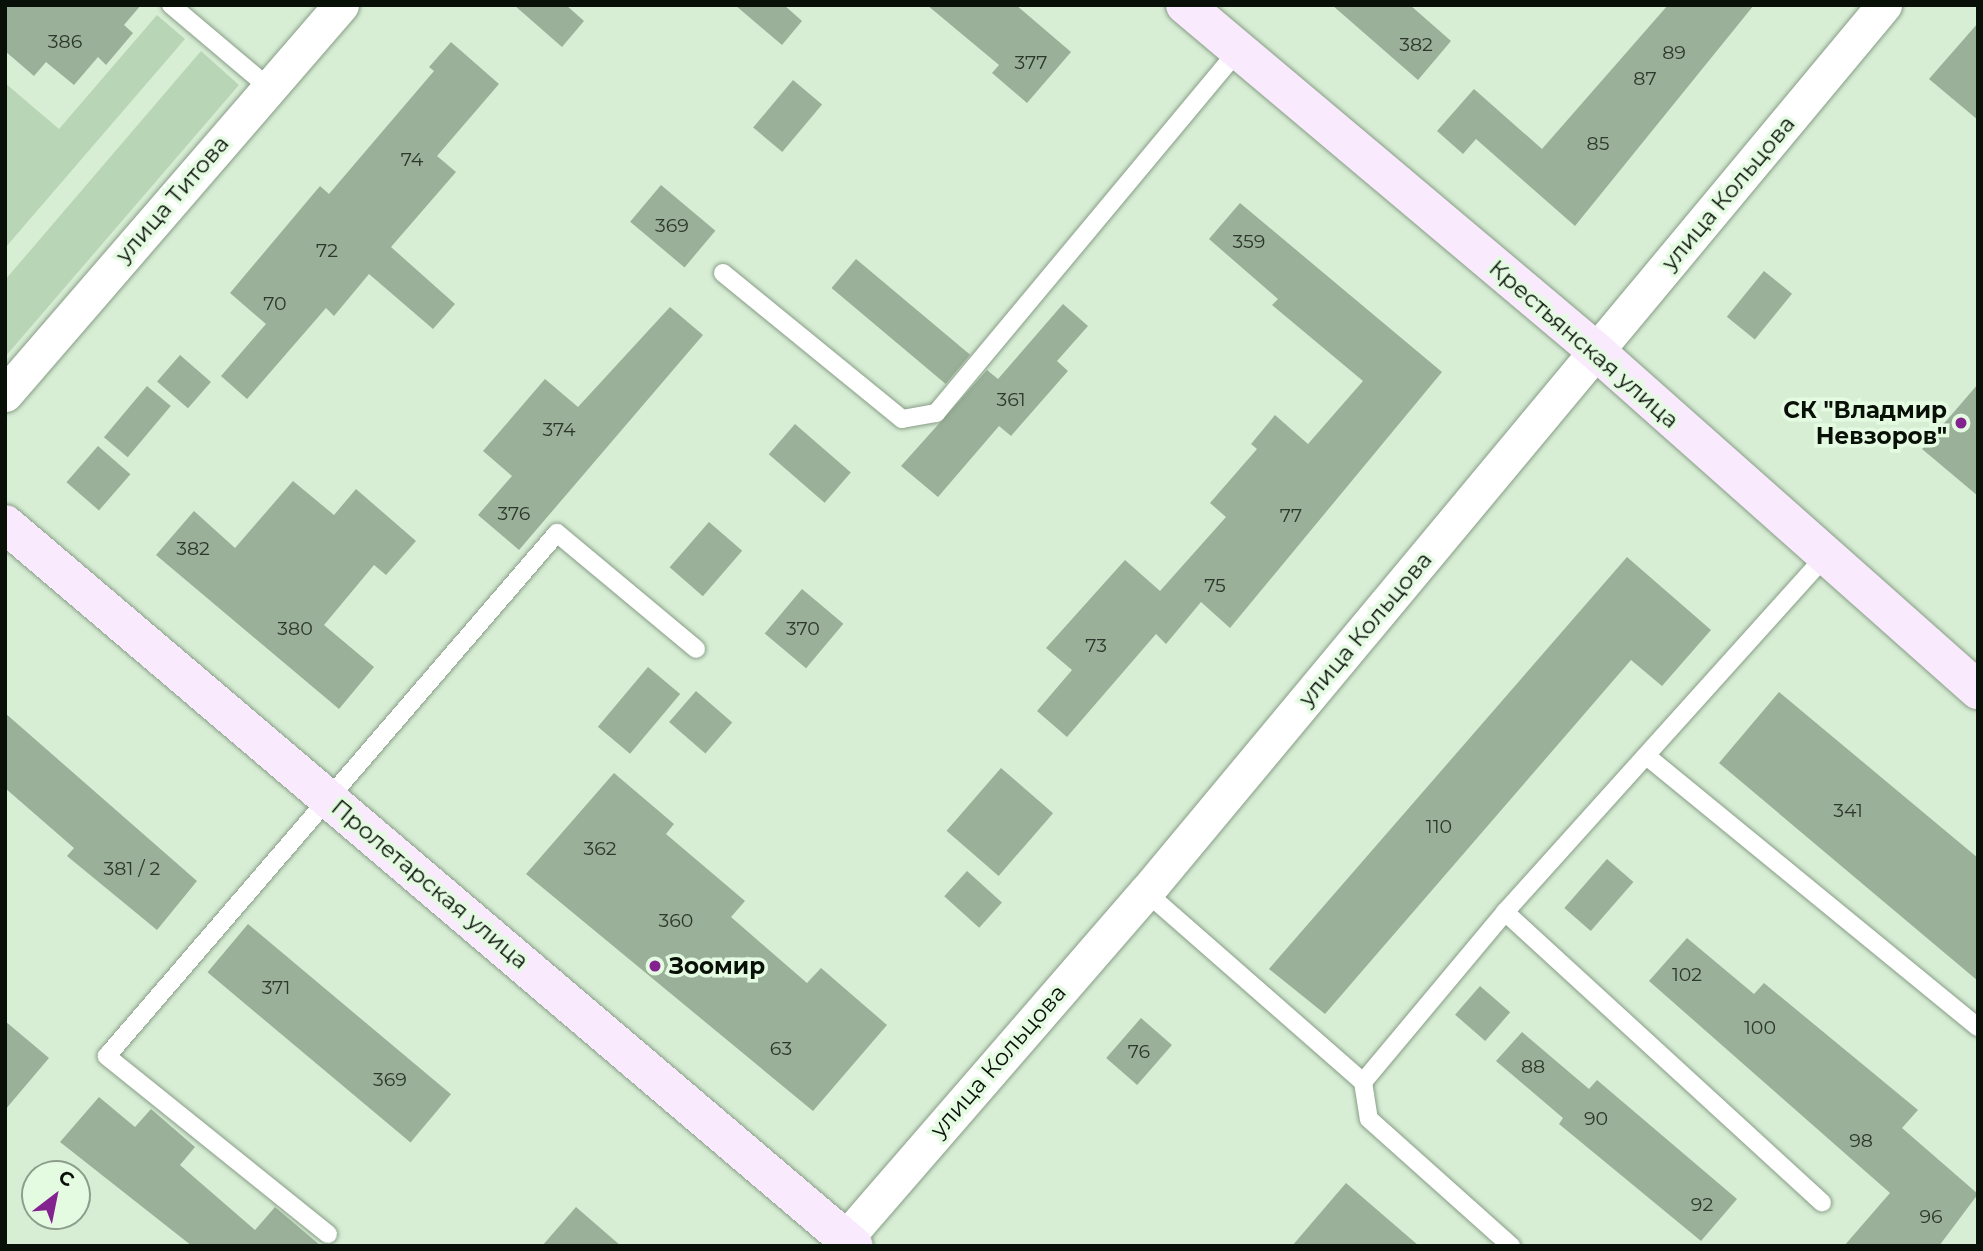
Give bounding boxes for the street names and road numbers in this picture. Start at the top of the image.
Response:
street label: улица Кольцова [1655,110,1801,276]
street label: улица Титова [109,130,235,268]
street label: Крестьянская улица [1484,254,1684,434]
street label: улица Кольцова [1292,546,1438,712]
street label: Пролетарская улица [326,793,534,975]
street label: улица Кольцова [924,979,1072,1143]

